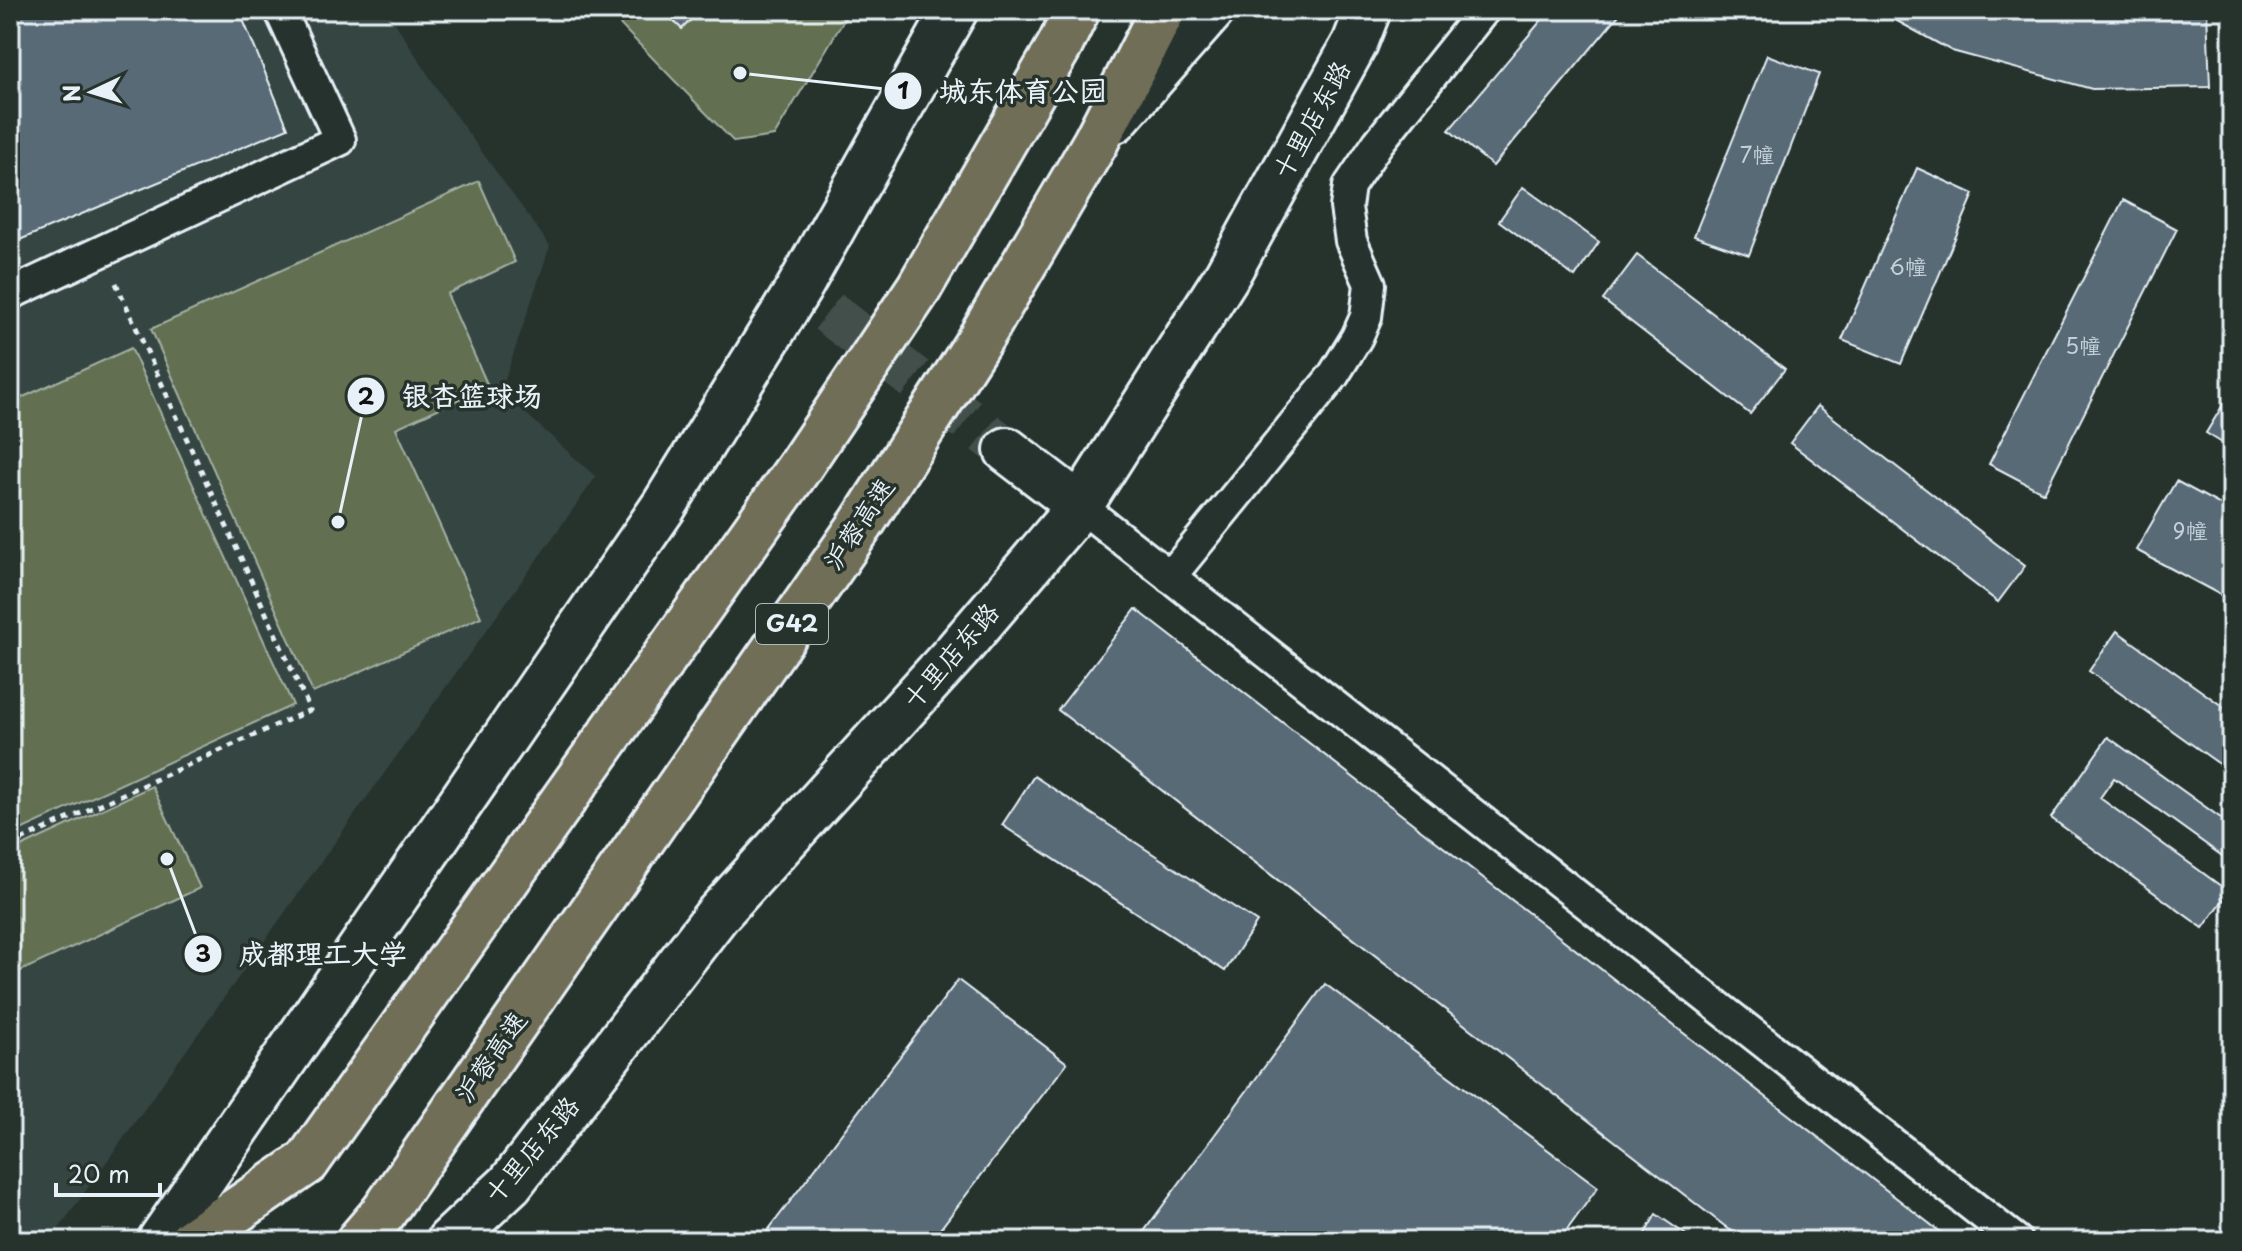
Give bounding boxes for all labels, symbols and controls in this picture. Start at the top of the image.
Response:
north arrow [52,52,132,132]
street label: 十里店东路 [1262,53,1359,186]
callout: 城东体育公园 [883,65,1123,117]
text: 城东体育公园 [939,68,1107,111]
text: 1 [897,71,909,107]
text: N [53,84,88,103]
house number: 7幢 [1740,137,1774,170]
house number: 6幢 [1889,249,1927,282]
house number: 5幢 [2065,328,2101,361]
callout: 银杏篮球场 [346,370,558,422]
text: 银杏篮球场 [402,373,542,416]
text: 2 [358,377,375,413]
street label: 沪蓉高速 [813,469,903,577]
house number: 9幢 [2173,513,2207,546]
street label: 十里店东路 [893,593,1007,717]
road number: G42 [756,604,828,644]
callout: 成都理工大学 [183,928,423,980]
text: 成都理工大学 [239,931,407,974]
text: 3 [195,934,211,970]
street label: 沪蓉高速 [444,1002,536,1110]
street label: 十里店东路 [474,1087,588,1211]
scale bar [56,1147,160,1197]
text: 20 m [68,1155,130,1191]

